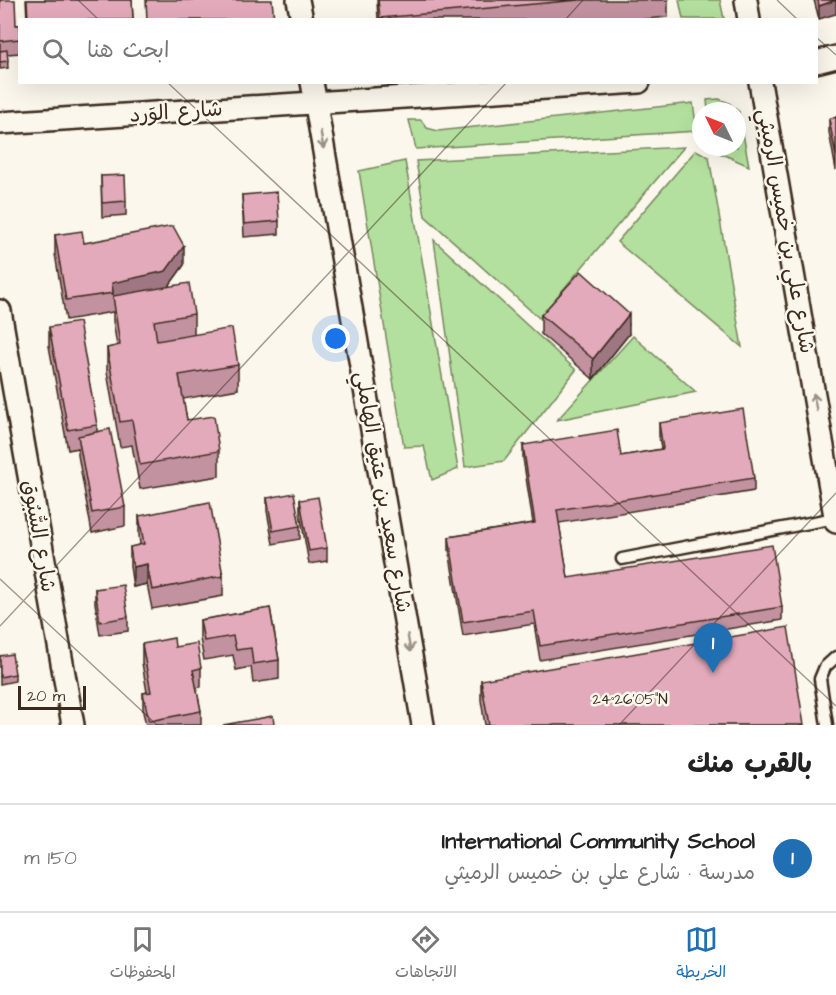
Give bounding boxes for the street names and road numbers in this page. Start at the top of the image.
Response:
street label: شارع الوَرد [129,94,223,130]
street label: شارع علي بن خميس الرميثي [746,106,822,356]
street label: شارع سعيد بن عتيق الهاملي [344,369,418,616]
street label: شارع السُّبُوق [15,478,63,594]

